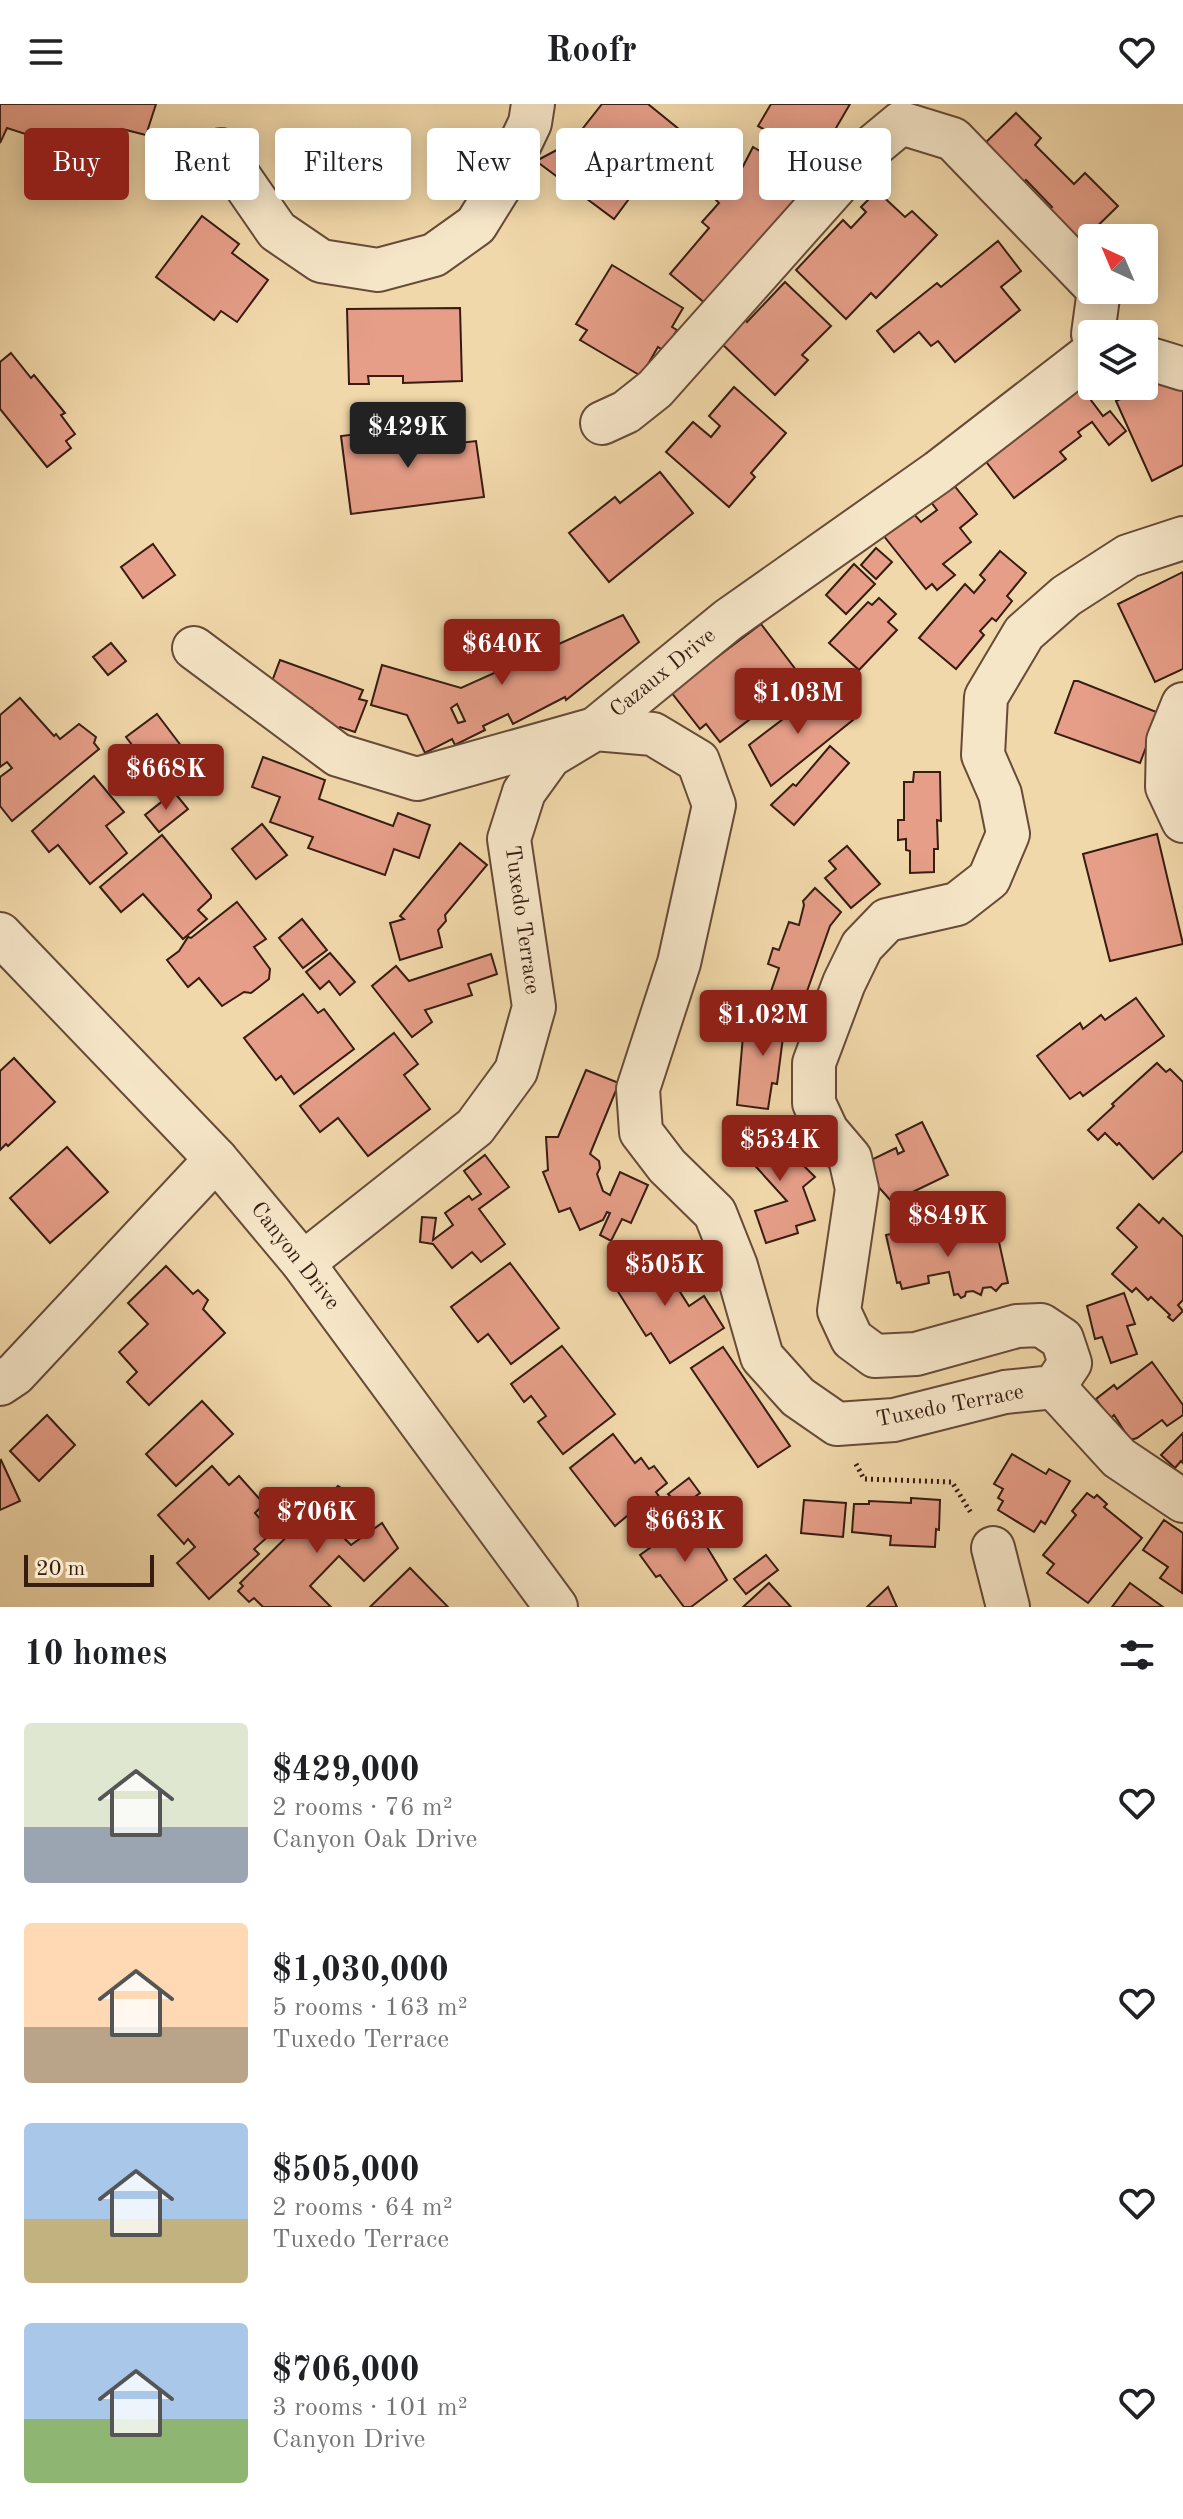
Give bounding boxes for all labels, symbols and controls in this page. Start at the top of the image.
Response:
icon: menu [24,30,68,74]
icon: heart [1115,30,1159,74]
text: Roofr [546,34,637,70]
chip: Buy [24,128,129,200]
chip: Rent [145,128,259,200]
chip: Filters [275,128,411,200]
chip: New [427,128,540,200]
chip: Apartment [556,128,743,200]
chip: House [759,128,891,200]
north arrow [1078,224,1158,304]
map controls [1078,224,1158,400]
button: layers [1078,320,1158,400]
pin: $429K [352,402,464,470]
text: $429K [368,415,448,441]
pin: $640K [446,619,558,687]
street label: Cazaux Drive [606,624,720,722]
text: $640K [462,632,542,658]
pin: $1.03M [733,668,863,736]
text: $1.03M [753,681,843,707]
pin: $668K [110,744,222,812]
text: $668K [126,757,206,783]
street label: Tuxedo Terrace [501,844,543,996]
pin: $1.02M [698,990,828,1058]
text: $1.02M [718,1003,808,1029]
pin: $534K [724,1115,836,1183]
text: $534K [740,1128,820,1154]
pin: $849K [892,1191,1004,1259]
street label: Canyon Drive [246,1198,344,1314]
text: $849K [908,1204,988,1230]
pin: $505K [609,1240,721,1308]
text: $505K [625,1253,705,1279]
street label: Tuxedo Terrace [874,1381,1026,1431]
pin: $706K [261,1487,373,1555]
pin: $663K [629,1496,741,1564]
text: $706K [277,1500,357,1526]
text: $663K [645,1509,725,1535]
scale bar [24,1551,154,1587]
text: 20 m [36,1558,85,1580]
icon: filters [1115,1633,1159,1677]
text: 10 homes [24,1638,167,1672]
text: $429,000 [272,1754,420,1788]
icon: home [88,1755,184,1851]
icon: heart [1115,1781,1159,1825]
text: 2 rooms · 76 m² [272,1795,453,1821]
text: Canyon Oak Drive [272,1827,477,1853]
text: $1,030,000 [272,1954,449,1988]
icon: home [88,1955,184,2051]
icon: heart [1115,1981,1159,2025]
text: 5 rooms · 163 m² [272,1995,468,2021]
text: Tuxedo Terrace [272,2027,449,2053]
text: $505,000 [272,2154,420,2188]
icon: home [88,2155,184,2251]
icon: heart [1115,2181,1159,2225]
text: 2 rooms · 64 m² [272,2195,453,2221]
text: Tuxedo Terrace [272,2227,449,2253]
text: $706,000 [272,2354,420,2388]
icon: home [88,2355,184,2451]
icon: heart [1115,2381,1159,2425]
text: 3 rooms · 101 m² [272,2395,468,2421]
text: Canyon Drive [272,2427,426,2453]

